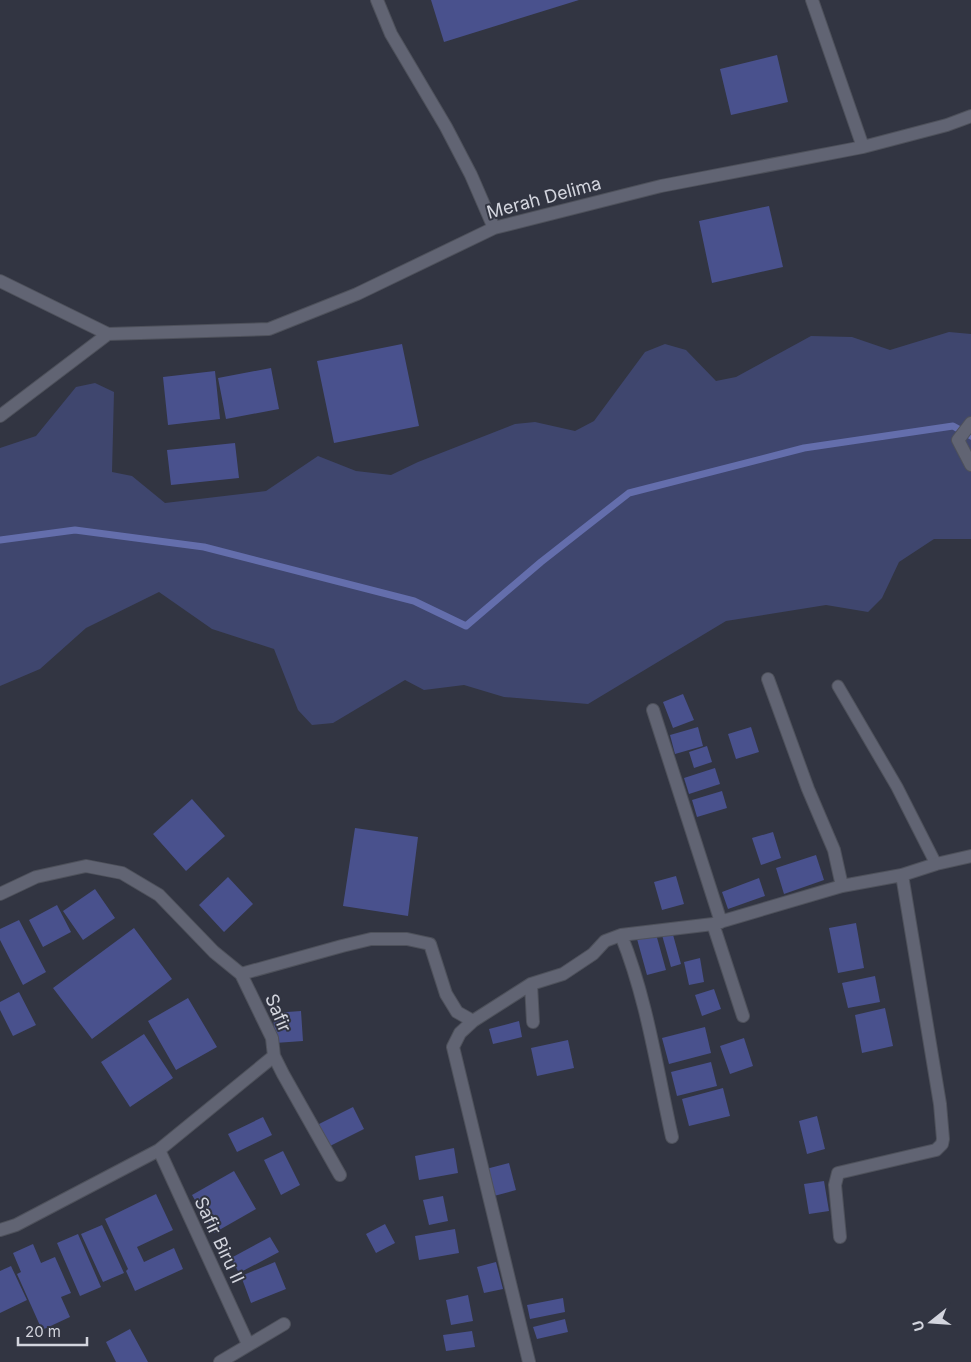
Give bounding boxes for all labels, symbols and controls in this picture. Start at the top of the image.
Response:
street label: Merah Delima [484,172,603,223]
street label: Safir [261,991,296,1035]
street label: Safir Biru II [190,1193,249,1286]
north arrow [906,1297,956,1347]
scale bar [18,1314,86,1346]
text: U [908,1319,928,1333]
text: 20 m [25,1322,61,1341]

